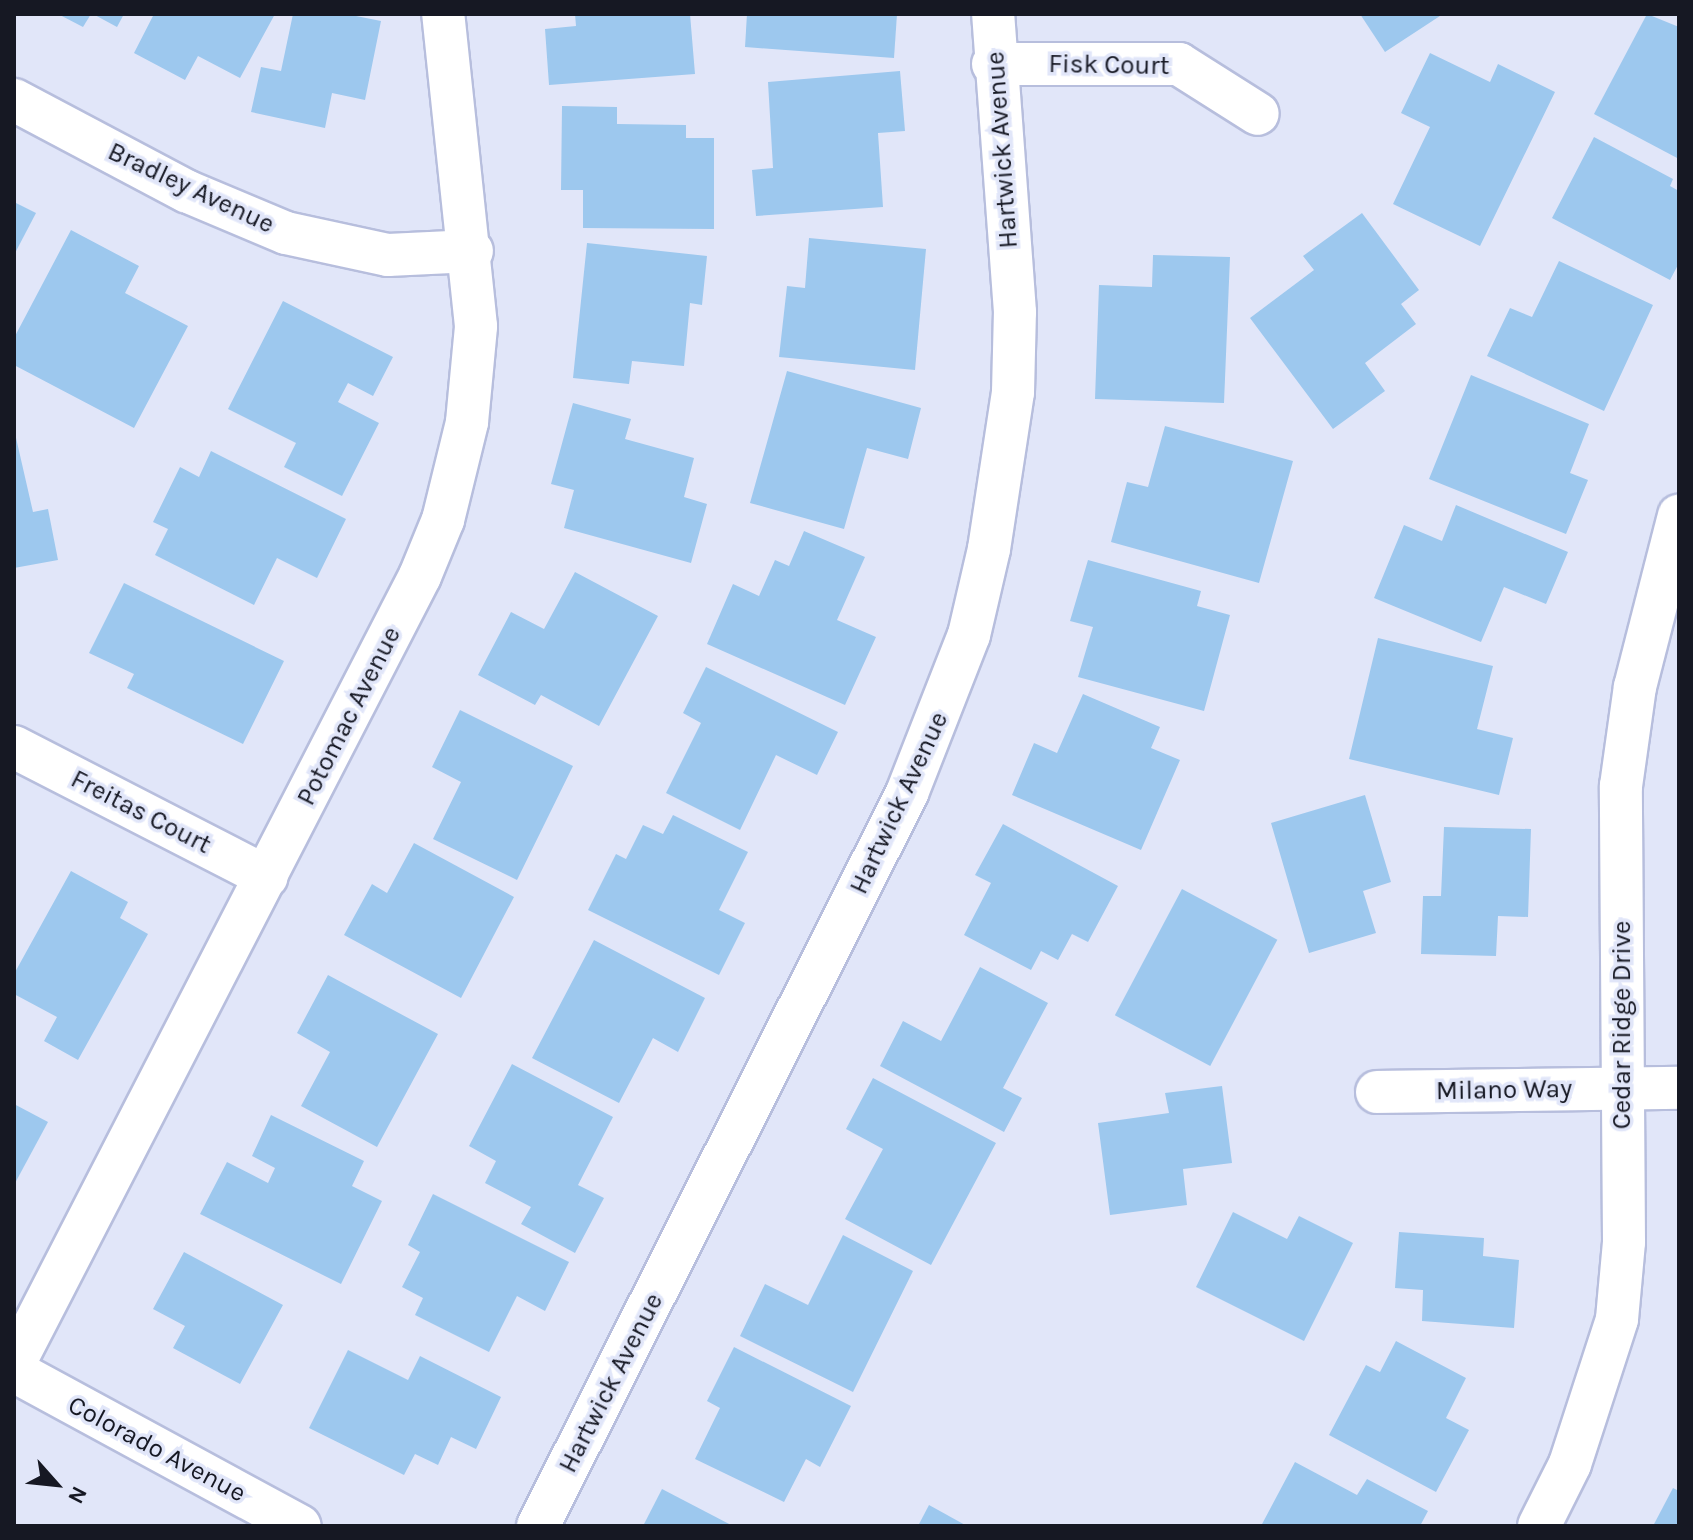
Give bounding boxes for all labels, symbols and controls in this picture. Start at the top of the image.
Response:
street label: Fisk Court [1048,48,1170,82]
street label: Hartwick Avenue [980,51,1024,249]
street label: Bradley Avenue [103,136,279,240]
street label: Potomac Avenue [291,621,407,811]
street label: Hartwick Avenue [843,707,955,899]
street label: Freitas Court [66,763,216,861]
street label: Cedar Ridge Drive [1606,921,1638,1129]
street label: Milano Way [1436,1073,1572,1107]
street label: Hartwick Avenue [552,1288,670,1478]
street label: Colorado Avenue [63,1389,251,1509]
north arrow [16,1444,96,1524]
text: N [62,1482,93,1508]

